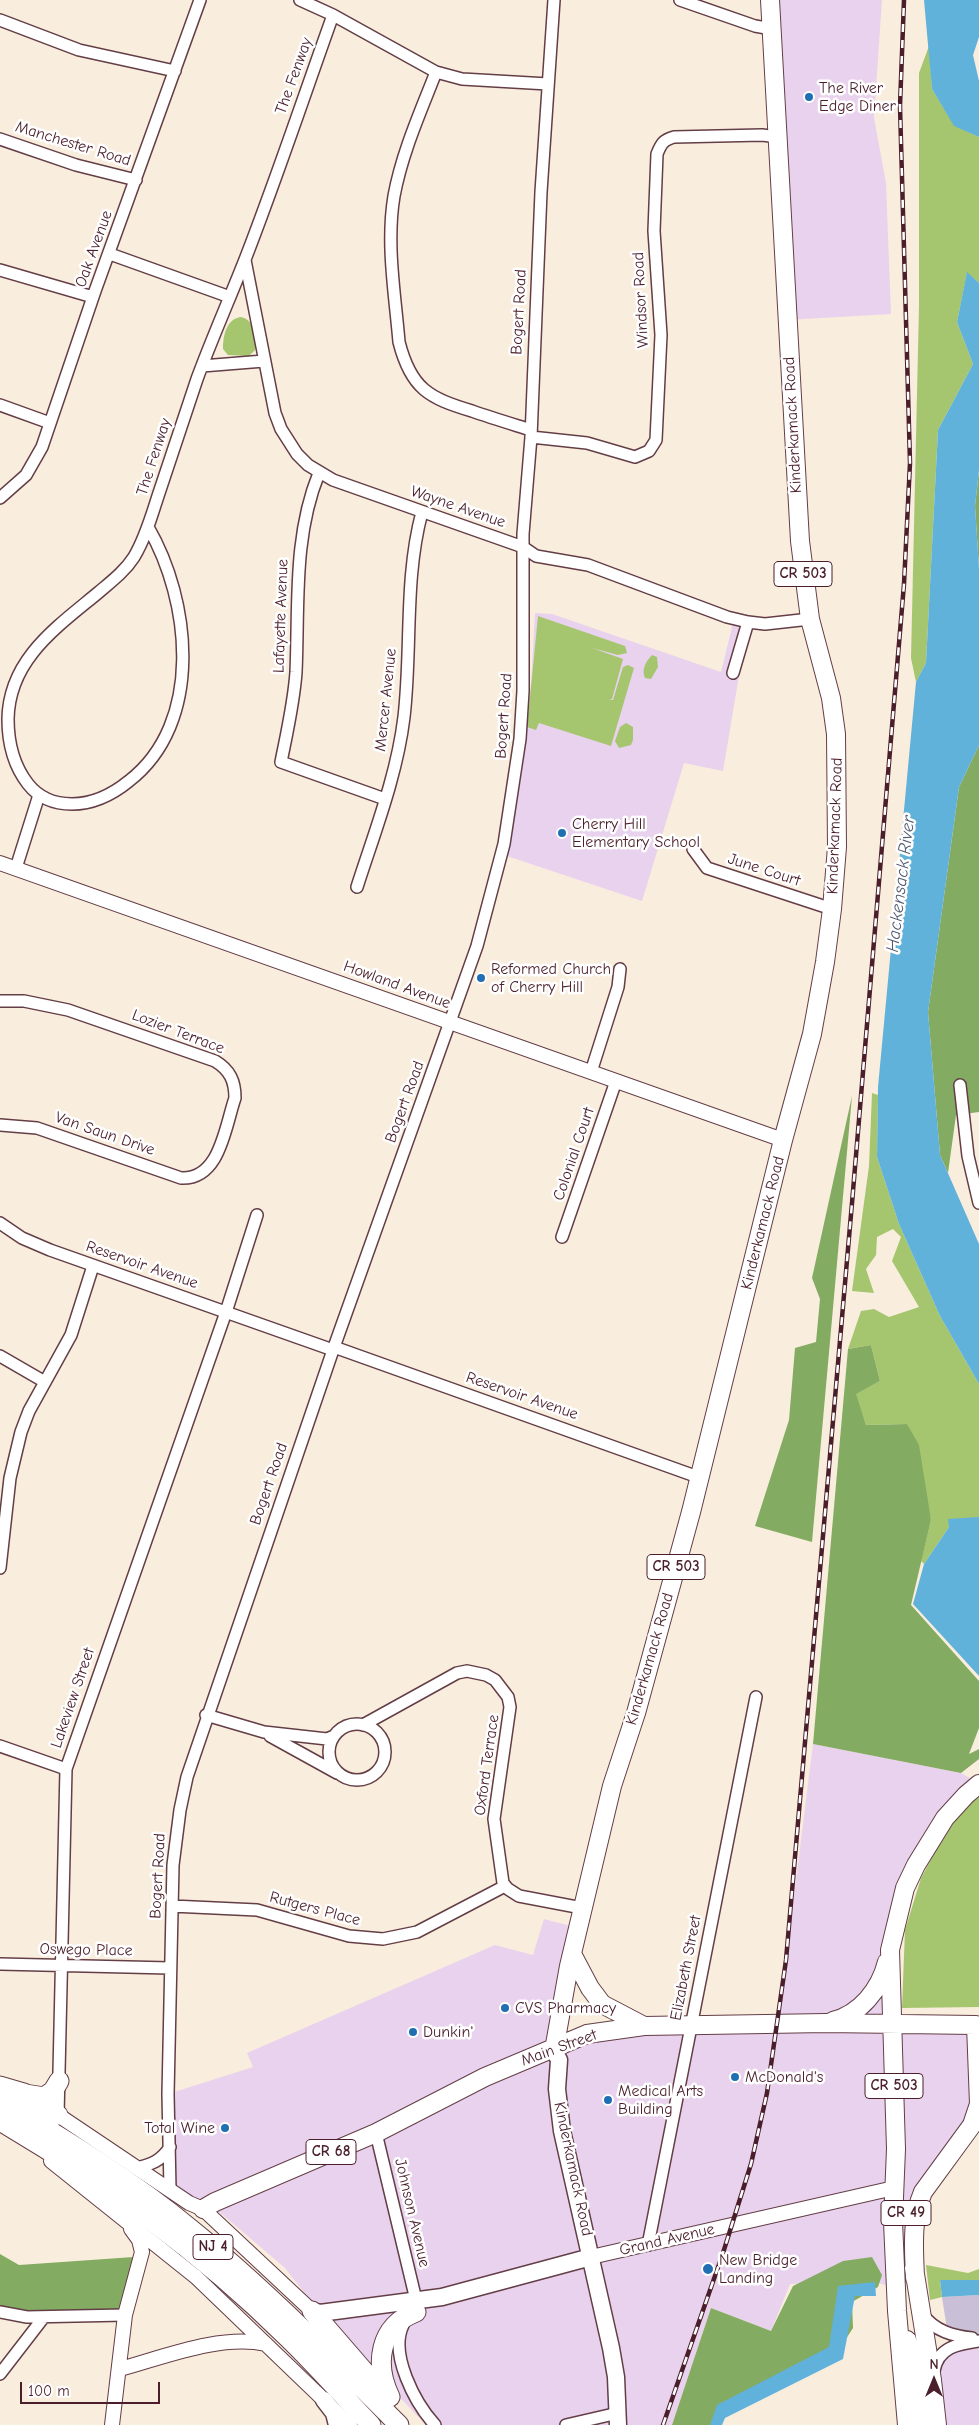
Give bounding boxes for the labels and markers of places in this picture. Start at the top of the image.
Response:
place label: The River Edge Diner [819,78,896,116]
marker: The River Edge Diner [803,91,815,103]
place label: Cherry Hill Elementary School [572,814,700,852]
marker: Cherry Hill Elementary School [556,827,568,839]
place label: Reformed Church of Cherry Hill [491,959,611,997]
marker: Reformed Church of Cherry Hill [475,972,487,984]
place label: CVS Pharmacy [515,1998,616,2018]
marker: CVS Pharmacy [499,2002,511,2014]
place label: Dunkin' [423,2022,473,2042]
marker: Dunkin' [407,2026,419,2038]
place label: McDonald's [745,2067,824,2087]
marker: McDonald's [729,2071,741,2083]
place label: Medical Arts Building [618,2081,703,2119]
marker: Medical Arts Building [602,2094,614,2106]
place label: Total Wine [144,2118,215,2138]
marker: Total Wine [219,2122,231,2134]
place label: New Bridge Landing [719,2250,797,2288]
marker: New Bridge Landing [701,2262,715,2276]

